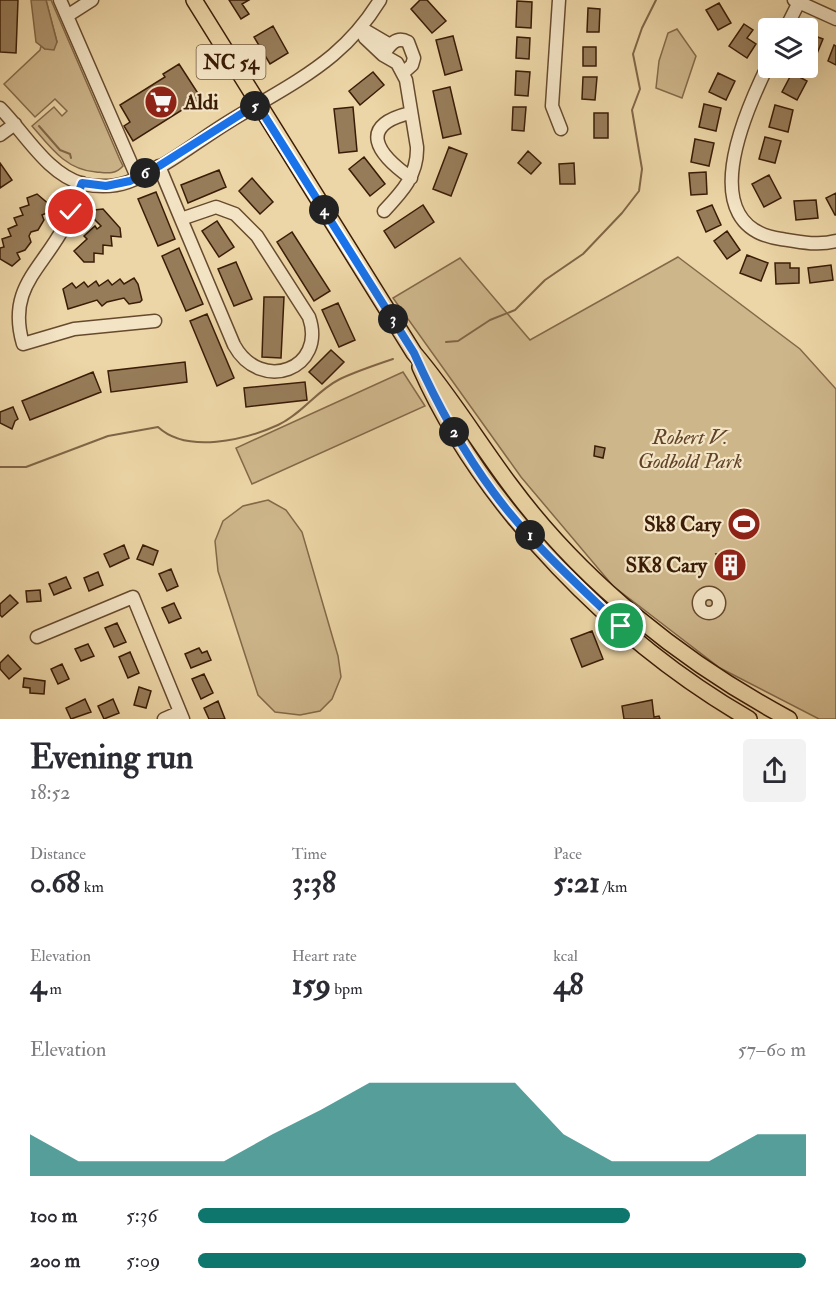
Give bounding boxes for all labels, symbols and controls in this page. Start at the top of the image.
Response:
map controls [758,18,818,78]
button: layers [758,18,818,78]
road number: NC 54 [196,45,266,79]
supermarket icon: Aldi [143,84,179,120]
place label: Aldi [183,89,219,116]
pin: 5 [240,91,270,121]
text: 5 [251,96,259,116]
pin: 6 [130,158,160,188]
text: 6 [141,163,149,183]
pin [45,186,96,237]
icon: check [54,195,87,228]
pin: 4 [309,195,339,225]
text: 4 [320,200,328,220]
pin: 3 [378,304,408,334]
text: 3 [390,309,396,329]
pin: 2 [439,417,469,447]
text: 2 [450,422,458,442]
park label: Robert V. Godbold Park [638,424,742,475]
sports icon: Sk8 Cary [726,506,762,542]
place label: Sk8 Cary [644,511,722,538]
pin: 1 [515,520,545,550]
text: 1 [527,525,533,545]
building icon: SK8 Cary [712,547,748,583]
place label: SK8 Cary [625,552,708,579]
pin [595,600,646,651]
icon: arrive [604,609,637,642]
text: Evening run [30,737,193,778]
button: share [743,739,806,802]
text: 18:52 [30,780,70,805]
text: Distance [30,844,86,864]
text: Time [292,844,327,864]
text: Pace [553,844,582,864]
text: 0.68 [30,864,80,901]
text: 3:38 [292,864,336,901]
text: 5:21 [553,864,600,901]
text: km [80,877,104,897]
text: /km [600,877,627,897]
text: Elevation [30,946,91,966]
text: Heart rate [292,946,357,966]
text: kcal [553,946,578,966]
text: 4 [30,966,46,1003]
text: 159 [292,966,331,1003]
text: 48 [553,966,584,1003]
text: m [46,979,62,999]
text: bpm [331,979,363,999]
text: Elevation [30,1037,106,1062]
text: 57–60 m [738,1037,806,1062]
text: 100 m [30,1203,77,1228]
text: 5:36 [126,1203,158,1228]
text: 200 m [30,1248,80,1273]
text: 5:09 [126,1248,160,1273]

